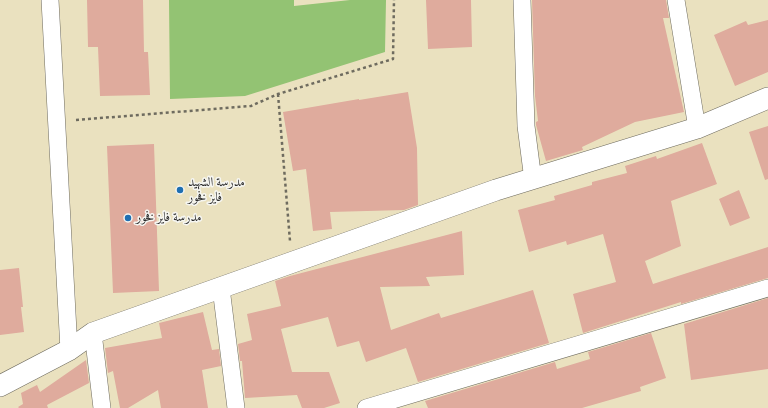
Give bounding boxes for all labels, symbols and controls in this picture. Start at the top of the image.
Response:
place label: مدرسة الشهيد فايز فخور [188,175,245,206]
marker: مدرسة الشهيد فايز فخور [175,185,185,195]
place label: مدرسة فايز فخور [136,210,202,226]
marker: مدرسة فايز فخور [123,213,133,223]

